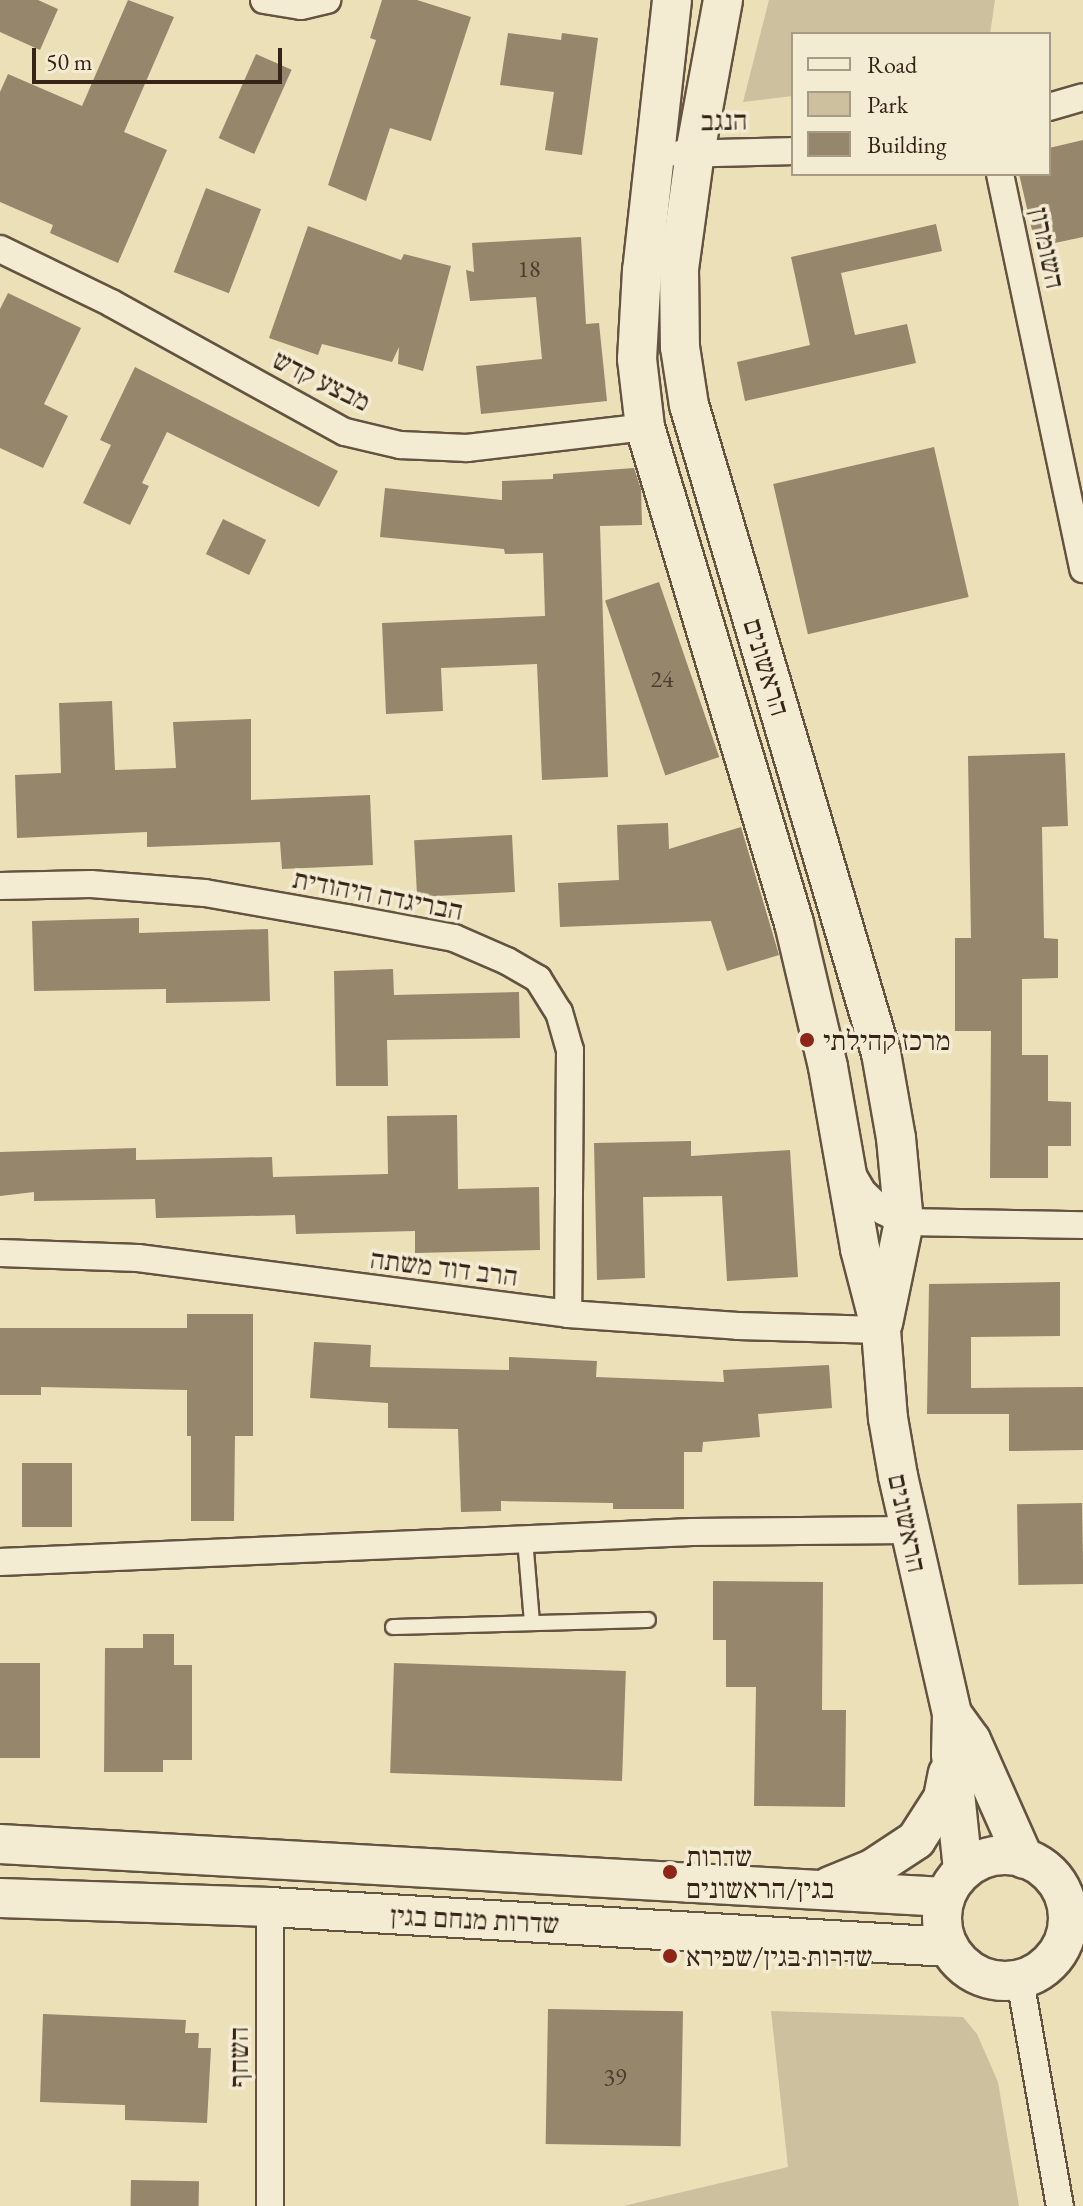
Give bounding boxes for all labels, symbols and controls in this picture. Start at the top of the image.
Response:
scale bar [36,32,286,82]
legend [791,32,1051,176]
text: 50 m [46,46,93,77]
text: Road [867,49,917,80]
text: Park [867,89,908,120]
street label: הנגב [700,103,748,137]
text: Building [867,129,947,160]
street label: השומרון [1023,204,1073,292]
house number: 18 [517,255,541,283]
street label: מבצע קדש [268,342,376,418]
street label: הראשונים [736,614,798,720]
house number: 24 [650,665,674,693]
street label: הבריגדה היהודית [290,861,466,927]
place label: מרכז קהילתי [823,1023,951,1057]
marker: מרכז קהילתי [798,1031,816,1049]
street label: הרב דוד משתה [368,1241,520,1293]
street label: הראשונים [881,1471,935,1575]
place label: שדרות בגין/הראשונים [686,1839,834,1905]
marker: שדרות בגין/הראשונים [661,1863,679,1881]
street label: שדרות מנחם בגין [390,1898,560,1940]
place label: שדרות בגין/שפירא [686,1939,873,1973]
marker: שדרות בגין/שפירא [661,1947,679,1965]
street label: השחף [221,2027,255,2087]
house number: 39 [603,2063,627,2091]

